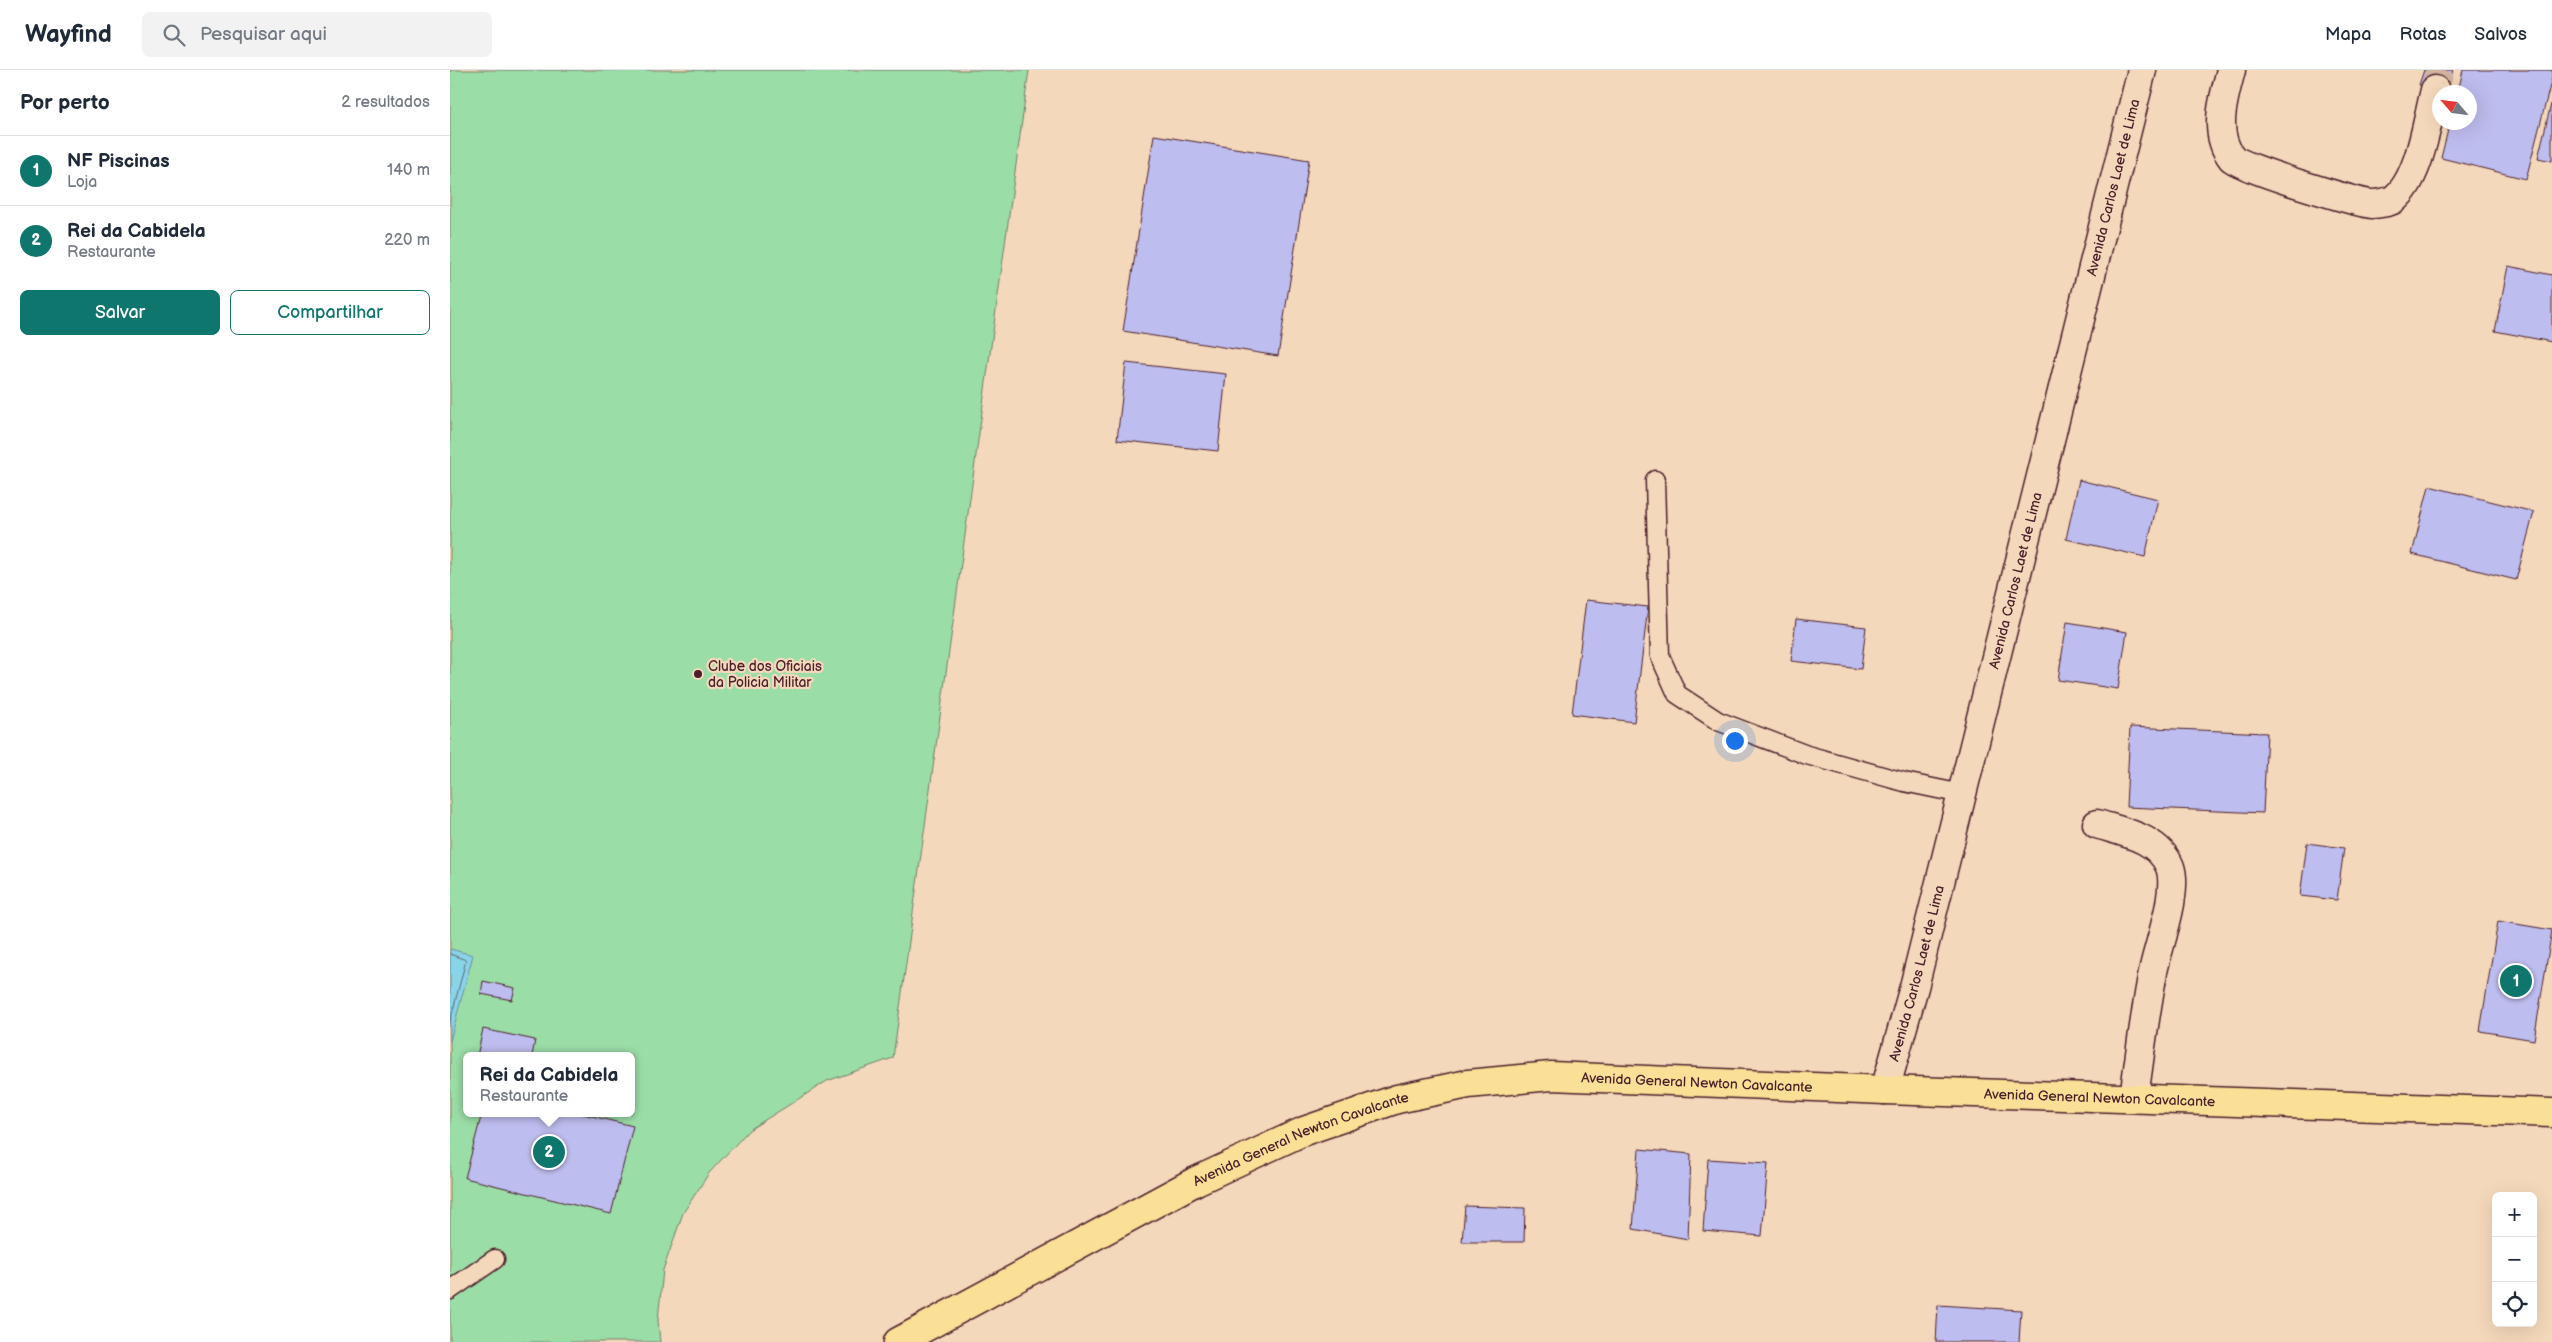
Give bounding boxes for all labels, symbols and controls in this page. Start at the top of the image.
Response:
search box [142,12,492,57]
text: Wayfind [25,20,112,49]
icon: search [160,21,188,49]
text: Pesquisar aqui [200,23,327,46]
text: Mapa [2325,24,2371,45]
text: Rotas [2399,24,2446,45]
text: Salvos [2474,24,2527,45]
north arrow [2432,85,2477,130]
text: Por perto [20,90,110,115]
text: 2 resultados [341,93,430,112]
street label: Avenida Carlos Laet de Lima [2083,97,2143,278]
text: NF Piscinas [67,150,170,173]
text: 1 [33,161,39,180]
text: 140 m [387,161,430,180]
text: Loja [67,173,97,192]
text: Rei da Cabidela [67,220,206,243]
text: 2 [31,231,41,250]
text: 220 m [384,231,430,250]
text: Restaurante [67,243,156,262]
button: Salvar [20,290,220,335]
button: Compartilhar [230,290,430,335]
street label: Avenida Carlos Laet de Lima [1985,490,2045,671]
place label: Clube dos Oficiais da Policia Militar [708,658,822,691]
marker: Clube dos Oficiais da Policia Militar [692,668,704,680]
your location [1722,728,1748,754]
street label: Avenida Carlos Laet de Lima [1885,883,1948,1063]
pin: 1 [2500,962,2532,1000]
popup [463,1052,635,1117]
text: Rei da Cabidela [480,1064,618,1087]
street label: Avenida General Newton Cavalcante [1581,1069,1813,1095]
street label: Avenida General Newton Cavalcante [1984,1085,2216,1110]
text: Restaurante [480,1087,568,1106]
street label: Avenida General Newton Cavalcante [1190,1088,1410,1190]
pin: 2 [533,1133,565,1171]
map controls [2492,1192,2537,1327]
button: + [2492,1192,2537,1237]
button: − [2492,1237,2537,1282]
button: locate [2492,1282,2537,1327]

